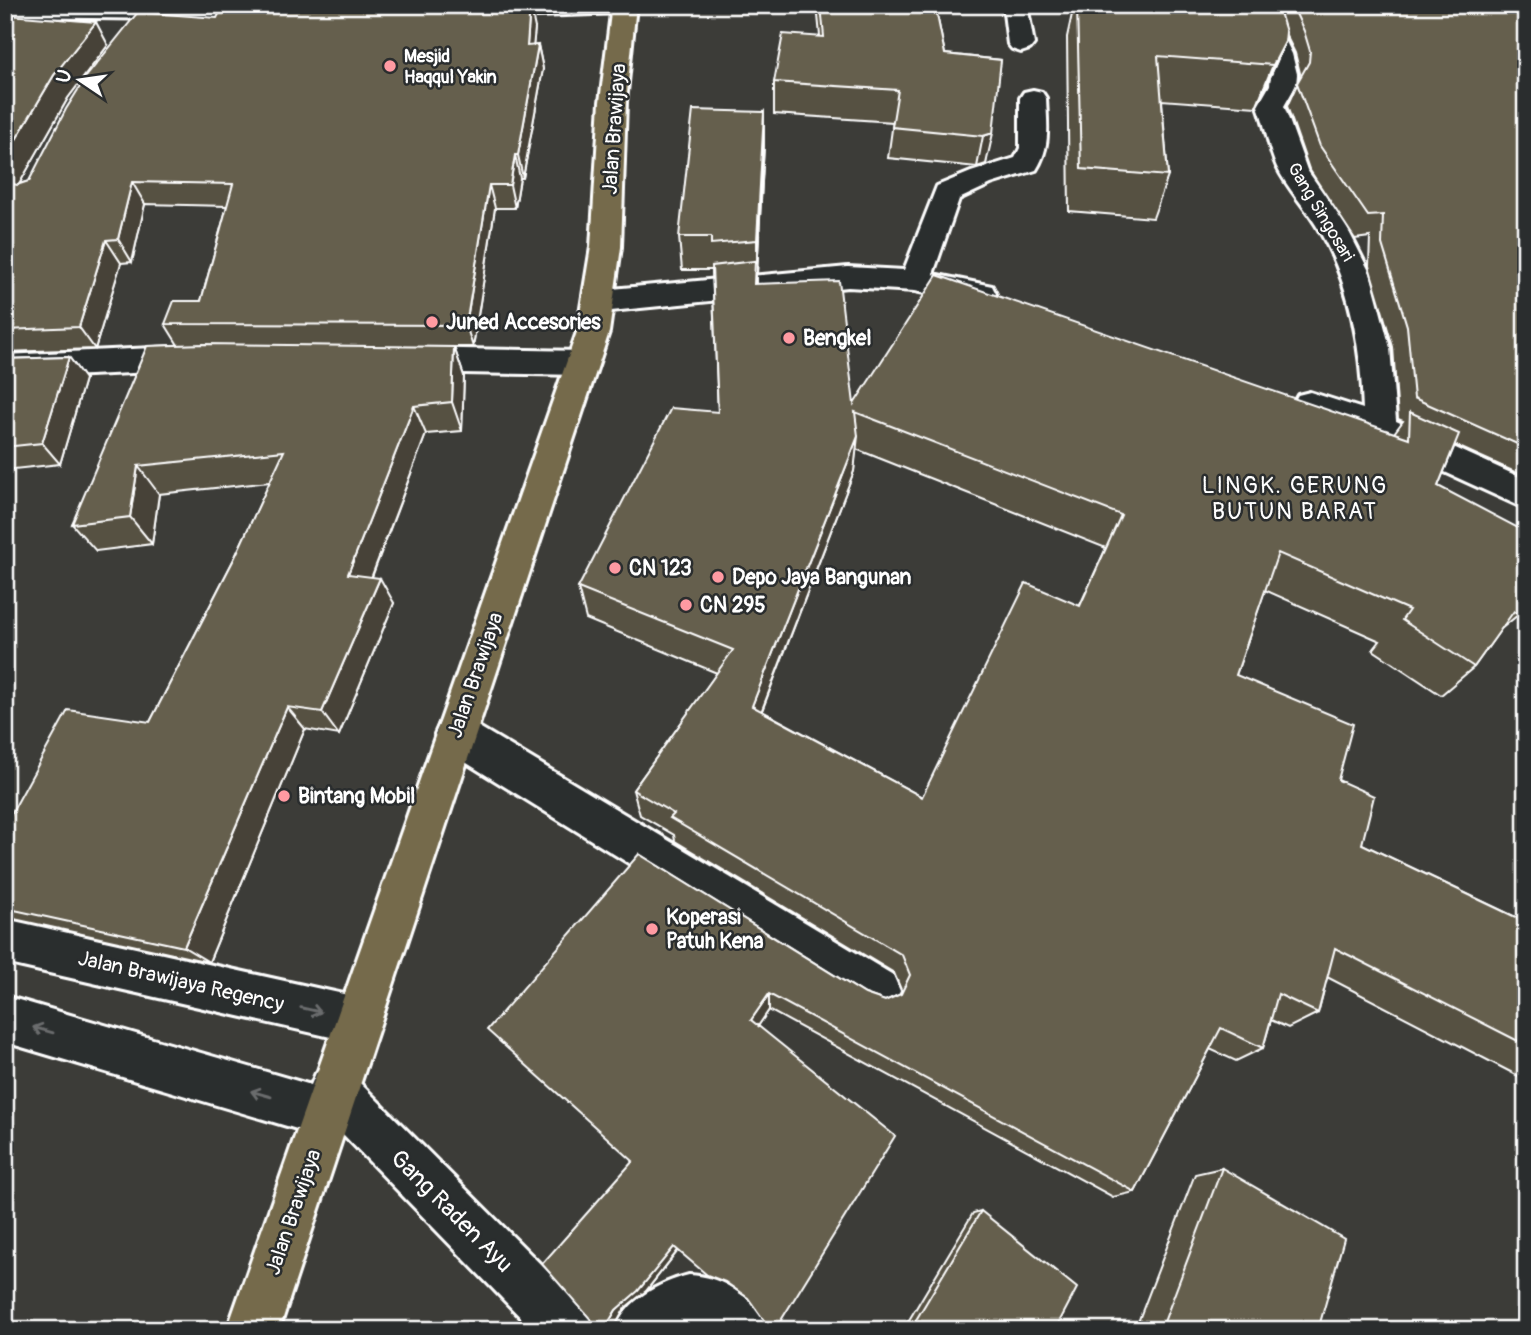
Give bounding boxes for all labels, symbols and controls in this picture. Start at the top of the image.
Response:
place label: Mesjid Haqqul Yakin [404,45,497,89]
north arrow [46,46,116,116]
marker: Mesjid Haqqul Yakin [382,58,398,74]
street label: Jalan Brawijaya [596,63,633,195]
text: U [51,68,78,85]
street label: Gang Singosari [1282,159,1359,266]
place label: Juned Accesories [446,309,601,336]
marker: Juned Accesories [424,314,440,330]
place label: Bengkel [803,325,871,352]
marker: Bengkel [781,330,797,346]
district label: LINGK. GERUNG BUTUN BARAT [1202,471,1388,526]
place label: CN 123 [629,555,692,582]
marker: CN 123 [607,560,623,576]
place label: Depo Jaya Bangunan [732,564,911,591]
marker: Depo Jaya Bangunan [710,569,726,585]
place label: CN 295 [700,592,766,619]
marker: CN 295 [678,597,694,613]
street label: Jalan Brawijaya [441,609,510,742]
place label: Bintang Mobil [298,783,415,810]
marker: Bintang Mobil [276,788,292,804]
place label: Koperasi Patuh Kena [666,904,764,955]
marker: Koperasi Patuh Kena [644,921,660,937]
street label: Jalan Brawijaya Regency [75,945,286,1018]
one-way arrow [299,1003,322,1017]
one-way arrow [32,1023,55,1036]
one-way arrow [251,1087,273,1100]
street label: Gang Raden Ayu [384,1144,519,1279]
street label: Jalan Brawijaya [259,1146,328,1279]

